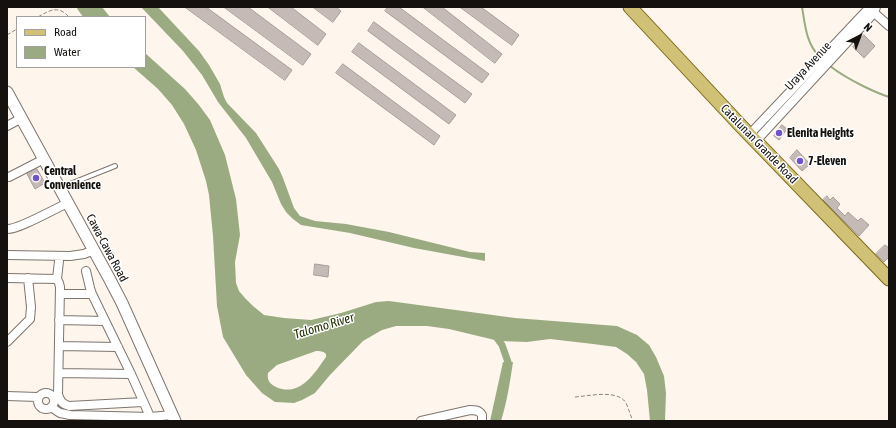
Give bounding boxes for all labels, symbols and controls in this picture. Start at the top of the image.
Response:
legend [16,16,146,68]
north arrow [840,16,880,56]
text: N [862,20,874,34]
text: Road [54,25,77,39]
street label: Uraya Avenue [782,39,834,93]
text: Water [54,45,80,59]
street label: Catalunan Grande Road [717,101,801,187]
place label: Elenita Heights [787,126,854,140]
marker: Elenita Heights [774,128,784,138]
place label: 7-Eleven [808,154,846,168]
marker: 7-Eleven [795,156,805,166]
place label: Central Convenience [44,164,101,192]
marker: Central Convenience [31,173,41,183]
street label: Cawa-Cawa Road [83,212,131,284]
water label: Talomo River [292,309,356,343]

